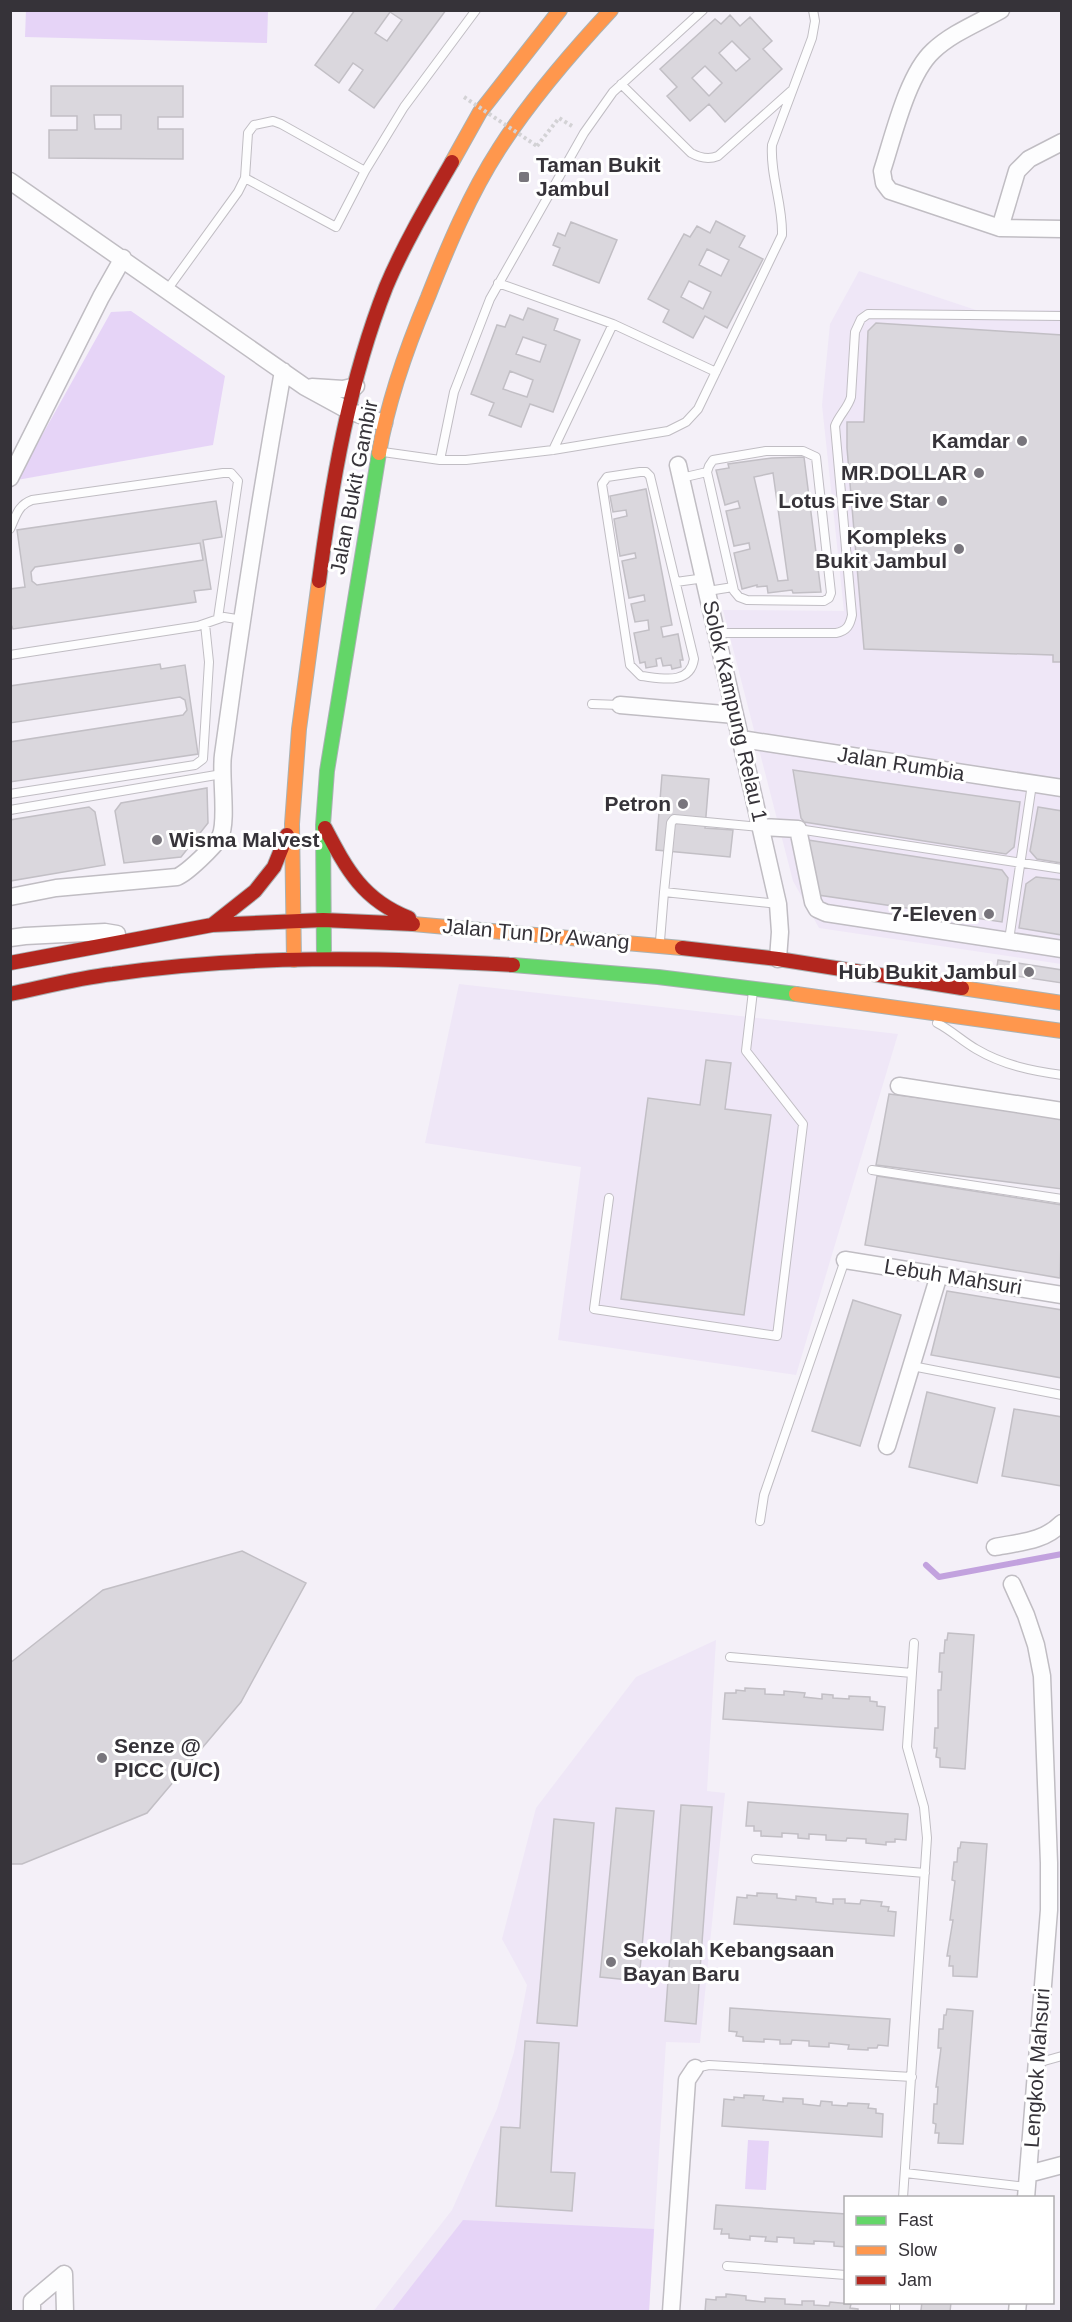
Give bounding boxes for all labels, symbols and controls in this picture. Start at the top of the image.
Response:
place label: Taman Bukit Jambul [536,153,660,200]
marker: Taman Bukit Jambul [517,170,531,184]
street label: Jalan Bukit Gambir [325,398,382,576]
place label: Kamdar [932,429,1010,452]
marker: Kamdar [1015,434,1029,448]
place label: MR.DOLLAR [841,461,967,484]
marker: MR.DOLLAR [972,466,986,480]
place label: Lotus Five Star [778,489,930,512]
marker: Lotus Five Star [935,494,949,508]
place label: Kompleks Bukit Jambul [815,525,947,572]
marker: Kompleks Bukit Jambul [952,542,966,556]
street label: Solok Kampung Relau 1 [699,598,772,824]
street label: Jalan Rumbia [836,742,967,785]
place label: Petron [604,792,671,815]
marker: Petron [676,797,690,811]
place label: Wisma Malvest [169,828,319,851]
marker: Wisma Malvest [150,833,164,847]
place label: 7-Eleven [891,902,977,925]
marker: 7-Eleven [982,907,996,921]
street label: Jalan Tun Dr Awang [442,914,630,953]
place label: Hub Bukit Jambul [838,960,1017,983]
marker: Hub Bukit Jambul [1022,965,1036,979]
street label: Lebuh Mahsuri [883,1254,1023,1299]
place label: Senze @ PICC (U/C) [114,1734,220,1781]
marker: Senze @ PICC (U/C) [95,1751,109,1765]
place label: Sekolah Kebangsaan Bayan Baru [623,1938,834,1985]
marker: Sekolah Kebangsaan Bayan Baru [604,1955,618,1969]
street label: Lengkok Mahsuri [1019,1987,1054,2149]
legend [844,2196,1054,2304]
text: Fast [898,2210,933,2230]
text: Slow [898,2240,938,2260]
text: Jam [898,2270,932,2290]

